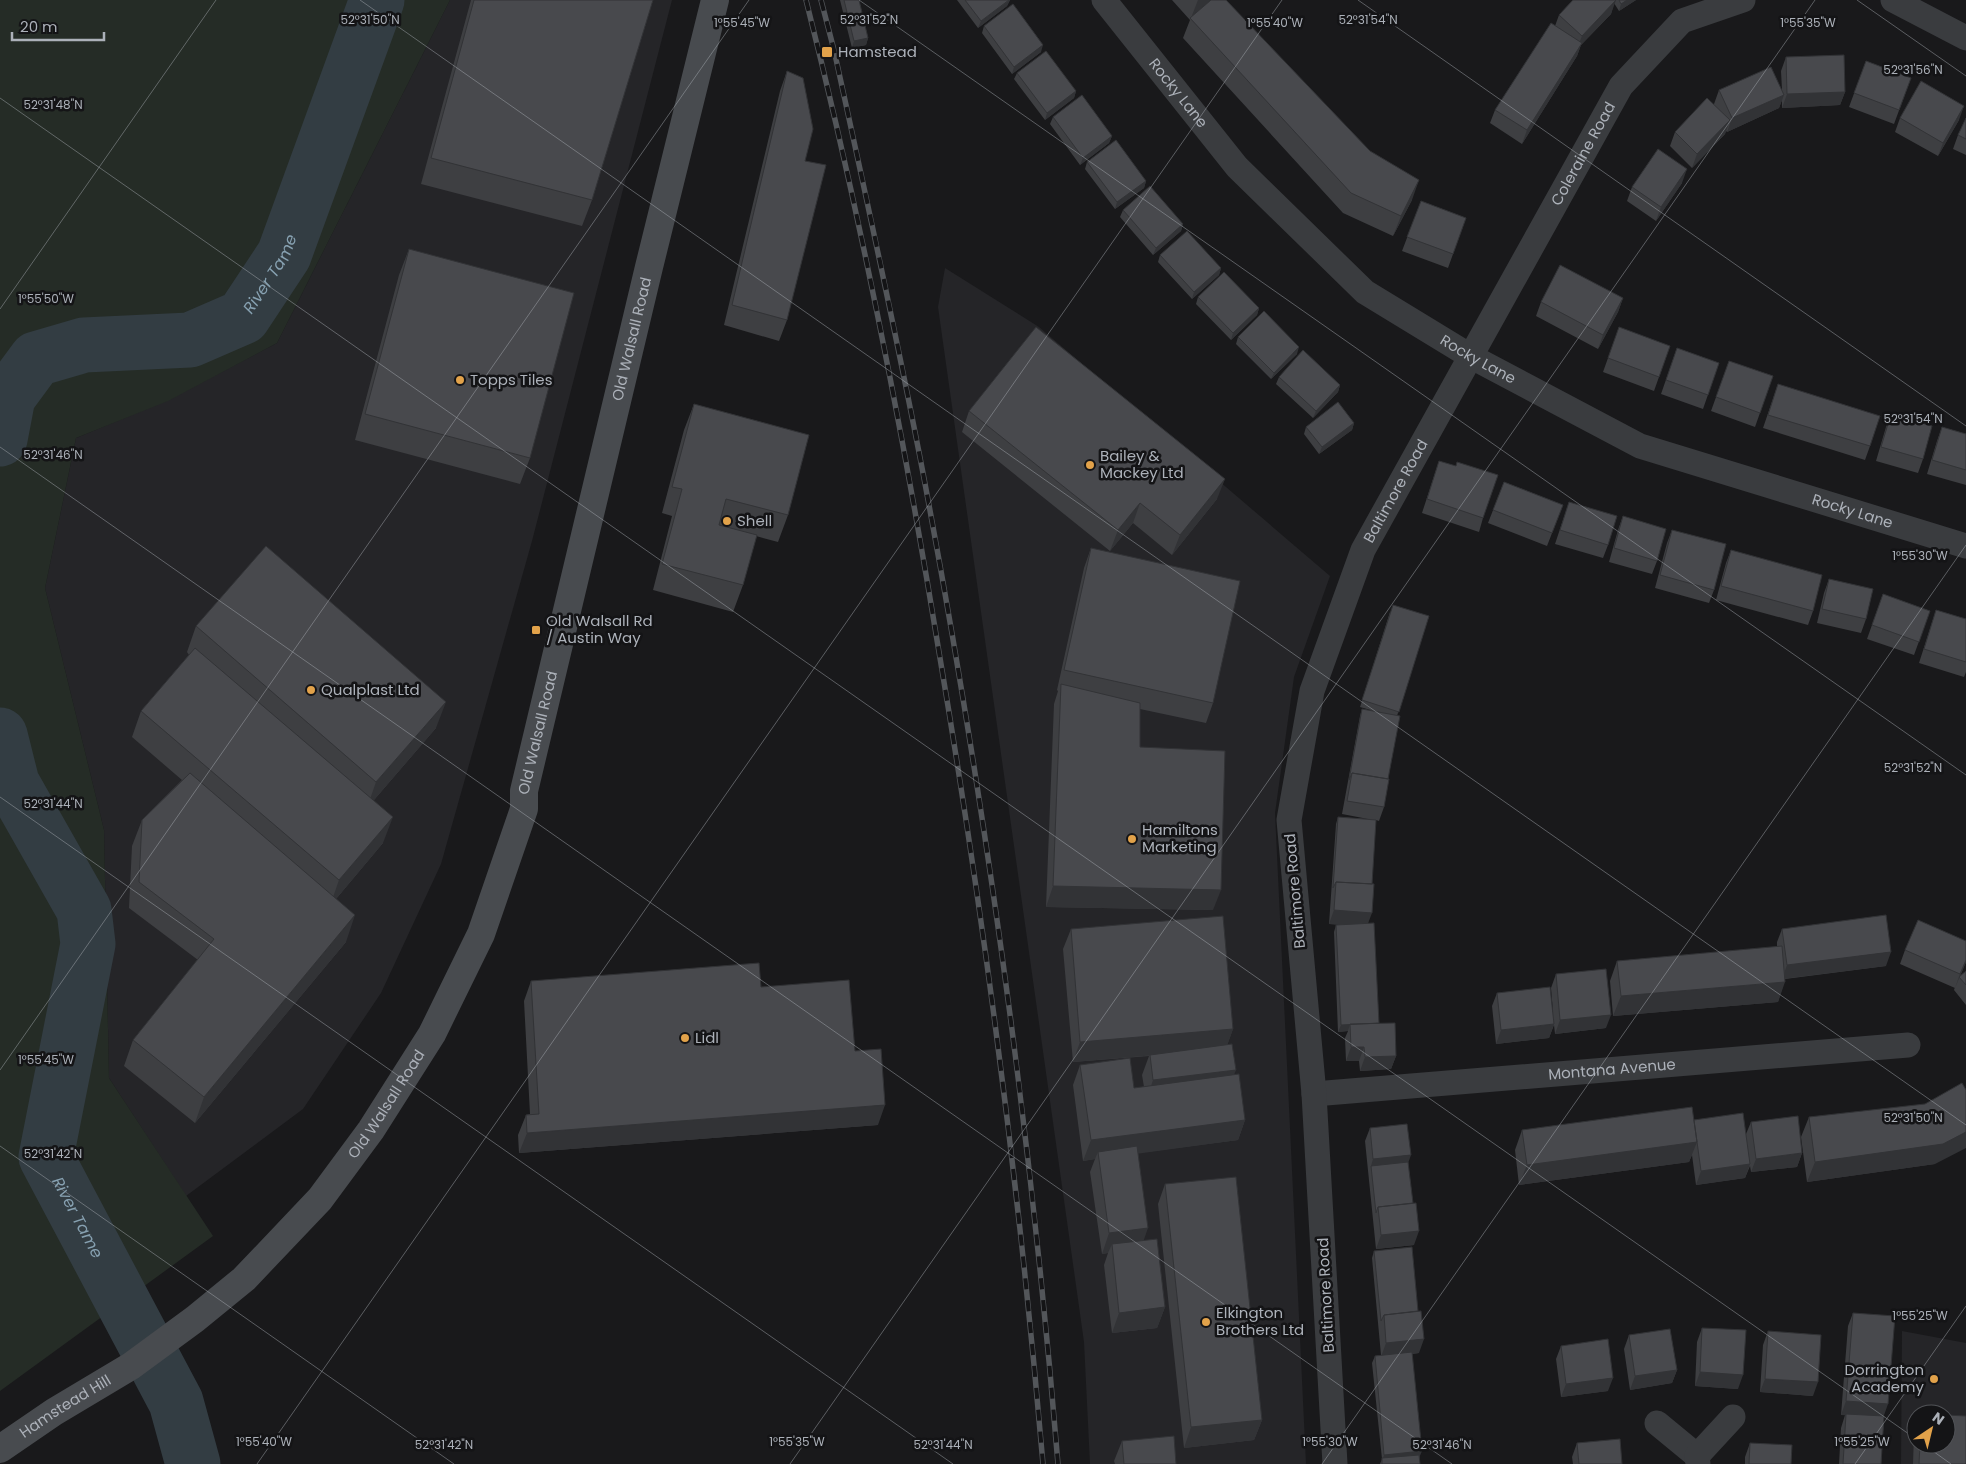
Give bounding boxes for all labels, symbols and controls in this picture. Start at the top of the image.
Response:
scale bar [12,10,105,42]
text: 52°31'50"N [340,11,400,28]
text: 52°31'52"N [840,11,898,28]
text: 52°31'54"N [1338,11,1398,28]
text: 1°55'45"W [714,14,770,31]
text: 1°55'40"W [1247,14,1303,31]
text: 1°55'35"W [1780,14,1836,31]
text: 20 m [20,16,58,37]
place label: Hamstead [838,41,917,62]
marker: Hamstead [820,45,834,59]
street label: Rocky Lane [1144,54,1213,132]
text: 52°31'56"N [1883,61,1943,78]
text: 52°31'48"N [23,96,83,113]
street label: Coleraine Road [1546,98,1620,209]
water label: River Tame [237,231,303,318]
street label: Old Walsall Road [606,275,656,403]
text: 1°55'50"W [18,290,74,307]
street label: Rocky Lane [1436,329,1520,388]
place label: Topps Tiles [470,369,553,390]
marker: Topps Tiles [454,374,466,386]
text: 52°31'54"N [1883,410,1943,427]
street label: Baltimore Road [1358,435,1432,546]
place label: Bailey & Mackey Ltd [1100,445,1184,483]
text: 52°31'46"N [23,446,83,463]
marker: Bailey & Mackey Ltd [1084,459,1096,471]
street label: Rocky Lane [1810,488,1896,533]
place label: Shell [737,510,772,531]
marker: Shell [721,515,733,527]
text: 1°55'30"W [1892,547,1948,564]
place label: Old Walsall Rd / Austin Way [546,610,653,648]
marker: Old Walsall Rd / Austin Way [530,624,542,636]
street label: Old Walsall Road [512,669,562,797]
place label: Qualplast Ltd [321,679,420,700]
marker: Qualplast Ltd [305,684,317,696]
text: 52°31'52"N [1884,759,1942,776]
text: 52°31'44"N [23,795,83,812]
place label: Hamiltons Marketing [1142,819,1218,857]
marker: Hamiltons Marketing [1126,833,1138,845]
street label: Baltimore Road [1279,833,1310,949]
place label: Lidl [695,1027,719,1048]
marker: Lidl [679,1032,691,1044]
street label: Old Walsall Road [342,1045,429,1163]
text: 1°55'45"W [18,1051,74,1068]
street label: Montana Avenue [1547,1053,1677,1085]
text: 52°31'50"N [1883,1109,1943,1126]
text: 52°31'42"N [24,1145,82,1162]
water label: River Tame [46,1173,109,1262]
street label: Baltimore Road [1312,1237,1339,1353]
place label: Elkington Brothers Ltd [1216,1302,1304,1340]
text: 1°55'25"W [1892,1307,1948,1324]
marker: Elkington Brothers Ltd [1200,1316,1212,1328]
place label: Dorrington Academy [1845,1359,1925,1397]
street label: Hamstead Hill [15,1369,115,1443]
marker: Dorrington Academy [1928,1373,1940,1385]
north arrow [1906,1404,1956,1454]
text: N [1928,1407,1949,1430]
text: 1°55'40"W [236,1433,292,1450]
text: 1°55'35"W [769,1433,825,1450]
text: 1°55'30"W [1302,1433,1358,1450]
text: 1°55'25"W [1834,1433,1890,1450]
text: 52°31'42"N [415,1436,473,1453]
text: 52°31'44"N [913,1436,973,1453]
text: 52°31'46"N [1412,1436,1472,1453]

